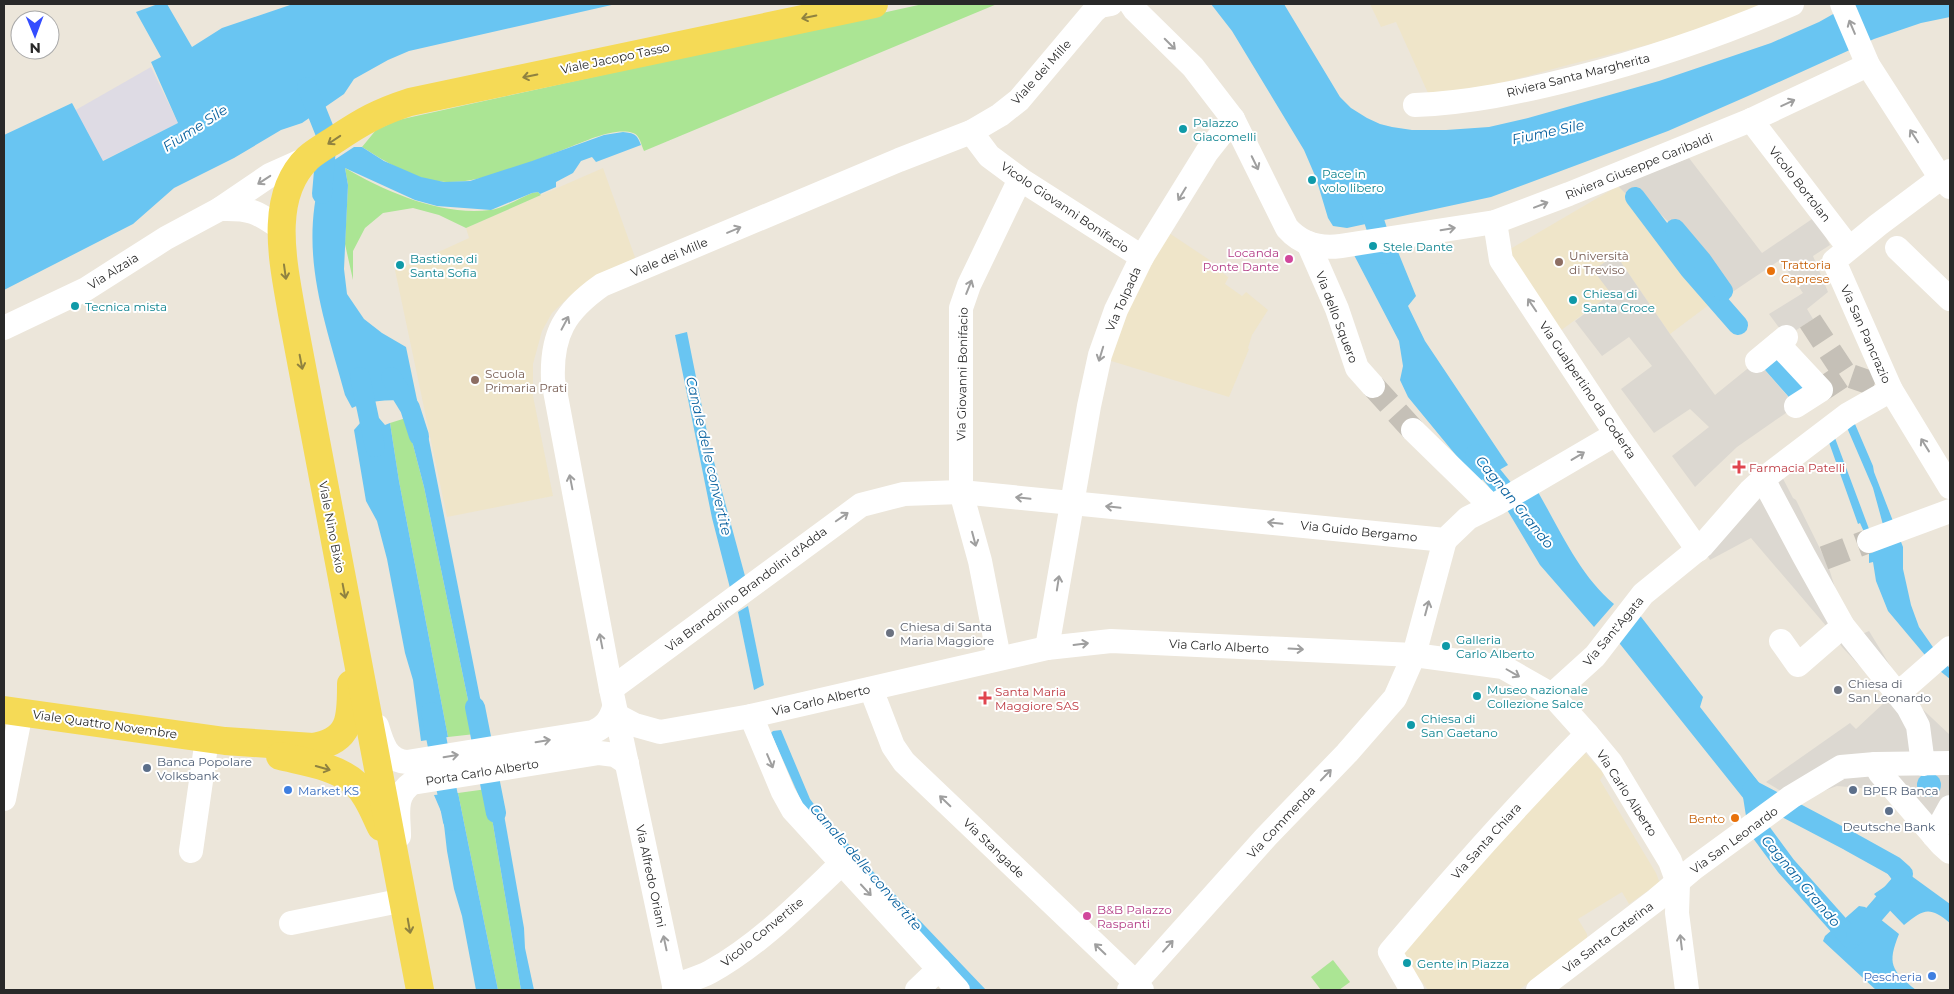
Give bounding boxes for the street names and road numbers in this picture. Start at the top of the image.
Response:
street label: Viale dei Mille [1008,36,1074,108]
street label: Viale Jacopo Tasso [559,39,671,77]
street label: Riviera Santa Margherita [1505,50,1651,100]
street label: Riviera Giuseppe Garibaldi [1563,129,1715,203]
street label: Vicolo Bortolan [1766,143,1834,225]
street label: Vicolo Giovanni Bonifacio [998,158,1132,256]
street label: Viale dei Mille [628,234,710,280]
street label: Via Alzaia [85,250,141,292]
street label: Via Tolpada [1102,264,1144,334]
street label: Via dello Squero [1313,269,1361,365]
street label: Via San Pancrazio [1838,283,1894,385]
street label: Via Giovanni Bonifacio [953,307,971,441]
street label: Via Gualpertino da Coderta [1536,318,1640,462]
street label: Viale Nino Bixio [316,480,348,574]
street label: Via Guido Bergamo [1300,517,1418,545]
street label: Via Brandolino Brandolini d'Adda [662,523,830,655]
street label: Via Sant'Agata [1579,593,1647,669]
street label: Via Carlo Alberto [1169,636,1269,656]
street label: Via Carlo Alberto [771,681,871,719]
street label: Viale Quattro Novembre [32,706,178,742]
street label: Via Carlo Alberto [1593,747,1661,839]
street label: Porta Carlo Alberto [424,756,540,788]
street label: Via Commenda [1244,783,1318,861]
street label: Via Santa Chiara [1448,800,1524,882]
street label: Via San Leonardo [1687,803,1781,877]
street label: Via Stangade [960,815,1028,881]
street label: Via Alfredo Oriani [633,823,669,929]
street label: Vicolo Convertite [718,894,806,970]
street label: Via Santa Caterina [1560,898,1656,976]

